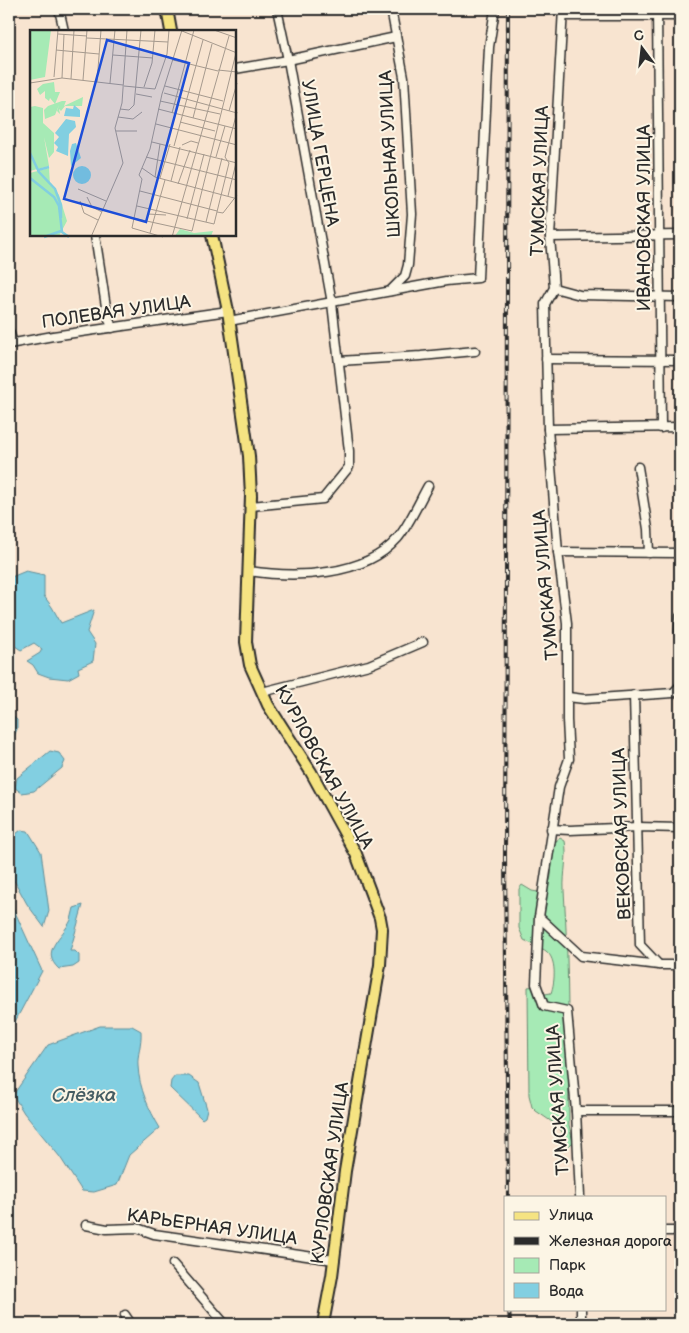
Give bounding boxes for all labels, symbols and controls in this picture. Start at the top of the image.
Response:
north arrow [616,22,666,72]
text: С [632,26,646,45]
inset map [30,30,236,236]
street label: ШКОЛЬНАЯ УЛИЦА [375,70,405,238]
street label: УЛИЦА ГЕРЦЕНА [297,78,343,228]
street label: ТУМСКАЯ УЛИЦА [527,105,553,257]
street label: ИВАНОВСКАЯ УЛИЦА [634,125,655,311]
street label: ПОЛЕВАЯ УЛИЦА [40,291,192,333]
street label: ТУМСКАЯ УЛИЦА [529,509,563,661]
street label: КУРЛОВСКАЯ УЛИЦА [270,681,378,853]
street label: ВЕКОВСКАЯ УЛИЦА [608,747,635,920]
street label: ТУМСКАЯ УЛИЦА [542,1024,574,1176]
street label: КУРЛОВСКАЯ УЛИЦА [307,1080,353,1266]
water label: Слёзка [52,1084,116,1107]
legend [504,1196,666,1310]
street label: КАРЬЕРНАЯ УЛИЦА [125,1205,299,1249]
text: Улица [549,1206,594,1225]
text: Железная дорога [549,1232,672,1251]
text: Парк [549,1256,586,1275]
text: Вода [549,1282,584,1301]

